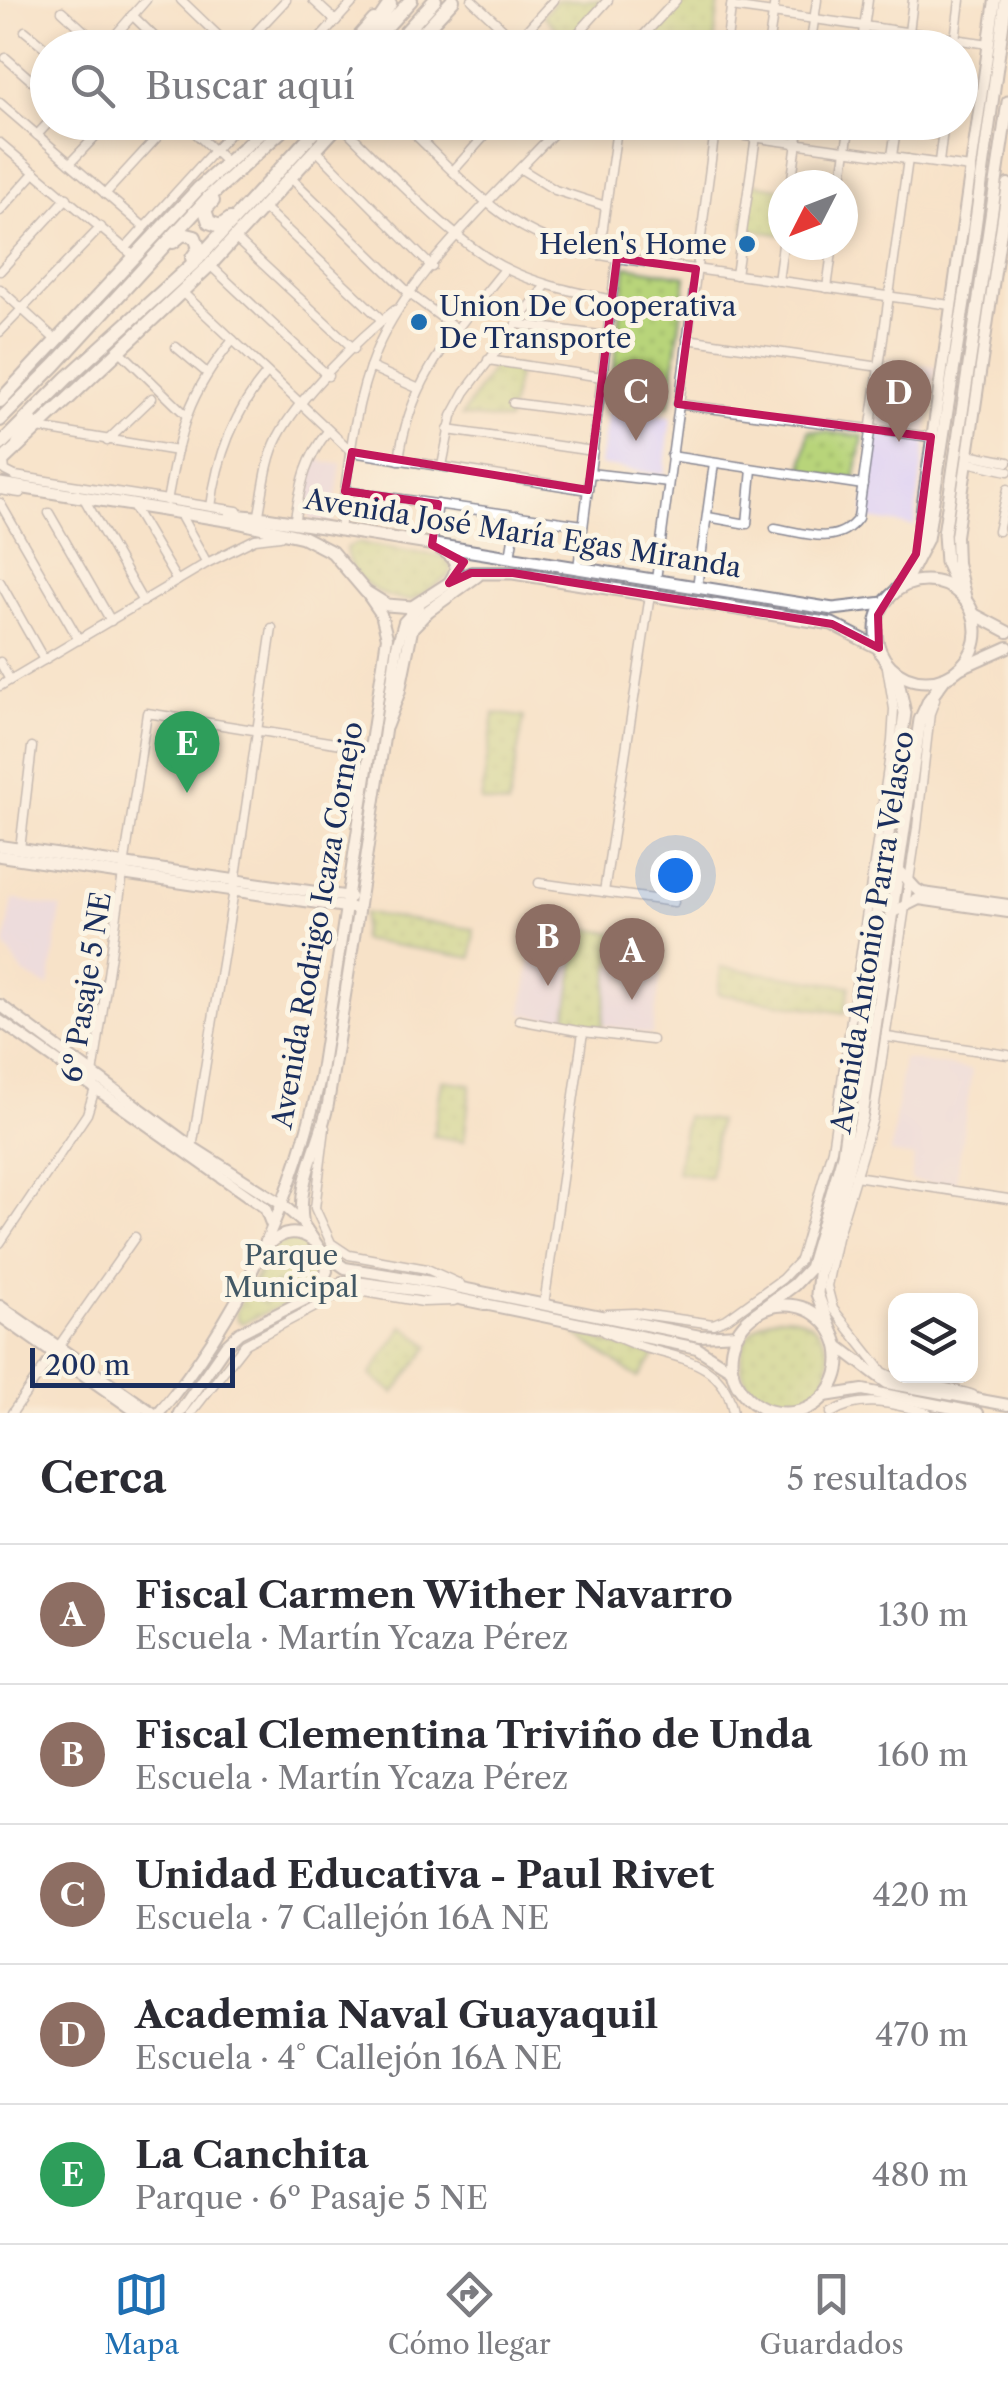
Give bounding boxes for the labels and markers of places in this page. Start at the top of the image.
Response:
place label: Helen's Home [539,227,727,261]
marker: Helen's Home [736,233,758,255]
place label: Union De Cooperativa De Transporte [439,289,737,355]
marker: Union De Cooperativa De Transporte [408,311,430,333]
pin: C [604,358,668,441]
pin: D [866,360,932,442]
pin: E [154,710,220,793]
pin: B [516,904,580,986]
pin: A [600,918,664,1000]

